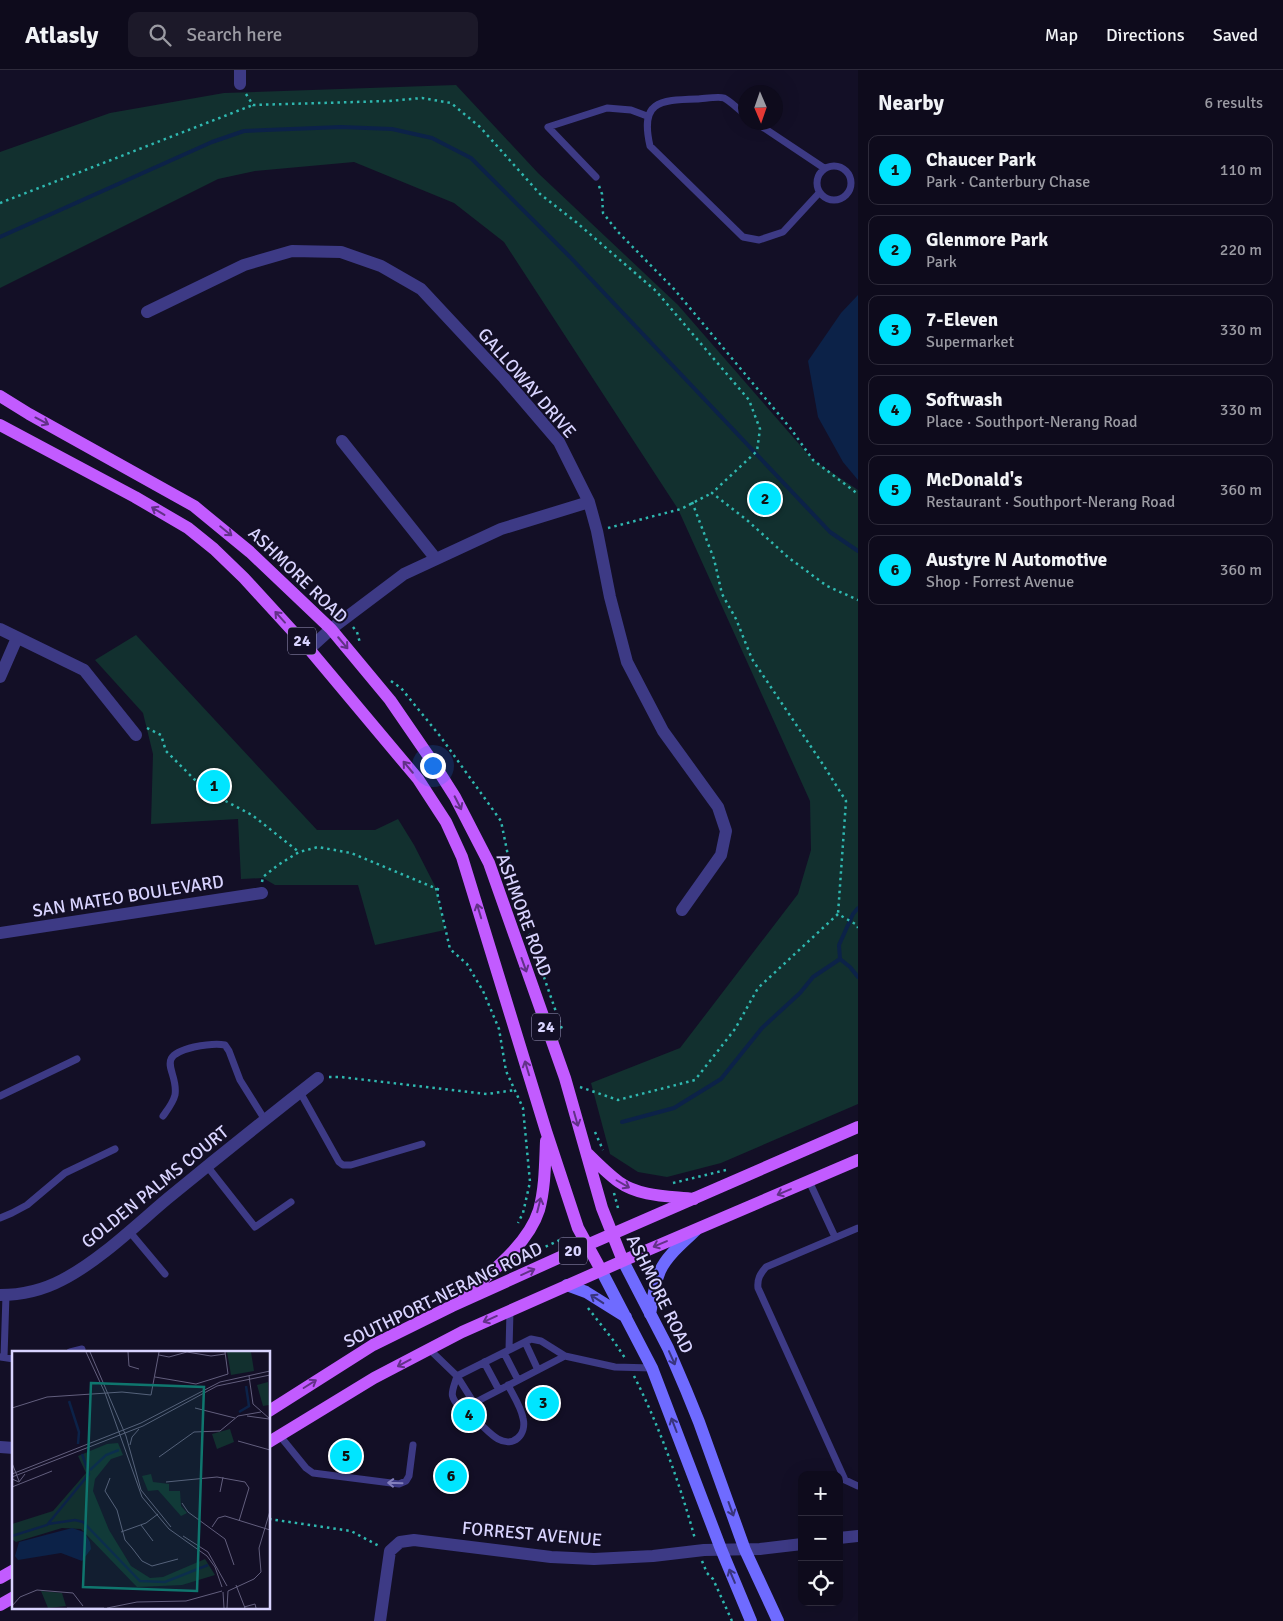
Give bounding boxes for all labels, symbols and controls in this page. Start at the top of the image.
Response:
search box [128,12,478,57]
text: Atlasly [25,20,98,50]
icon: search [146,21,174,49]
text: Search here [186,23,282,47]
text: Map [1045,24,1078,46]
text: Directions [1106,24,1185,46]
text: Saved [1213,24,1258,46]
north arrow [738,85,783,130]
text: Nearby [878,90,944,116]
text: 6 results [1204,93,1263,113]
text: Chaucer Park [926,148,1036,172]
text: 1 [891,160,899,180]
text: 110 m [1220,160,1262,180]
text: Park · Canterbury Chase [926,172,1090,192]
text: Glenmore Park [926,228,1048,252]
text: 2 [891,240,899,260]
text: 220 m [1220,240,1262,260]
text: Park [926,252,957,272]
text: 7-Eleven [926,308,998,332]
text: 3 [891,320,899,340]
text: 330 m [1220,320,1262,340]
street label: GALLOWAY DRIVE [473,323,581,443]
text: Supermarket [926,332,1014,352]
text: Softwash [926,388,1003,412]
text: 4 [891,400,899,420]
text: 330 m [1220,400,1262,420]
text: Place · Southport-Nerang Road [926,412,1137,432]
one-way arrow [34,416,49,426]
text: McDonald's [926,468,1022,492]
pin: 2 [749,480,781,518]
text: 5 [891,480,899,500]
text: 360 m [1220,480,1262,500]
text: Restaurant · Southport-Nerang Road [926,492,1175,512]
one-way arrow [151,505,166,515]
street label: ASHMORE ROAD [244,522,352,628]
one-way arrow [219,525,232,536]
text: Austyre N Automotive [926,548,1107,572]
text: 6 [891,560,899,580]
text: 360 m [1220,560,1262,580]
text: Shop · Forrest Avenue [926,572,1074,592]
one-way arrow [274,610,286,623]
road number: 24 [288,628,316,654]
one-way arrow [337,637,349,650]
your location [420,753,446,779]
one-way arrow [403,761,414,774]
pin: 1 [198,767,230,805]
one-way arrow [453,796,463,811]
street label: ASHMORE ROAD [492,850,556,980]
street label: SAN MATEO BOULEVARD [31,870,225,922]
one-way arrow [473,904,483,920]
one-way arrow [520,957,529,972]
road number: 24 [532,1014,560,1040]
one-way arrow [521,1060,531,1076]
one-way arrow [572,1110,582,1126]
street label: GOLDEN PALMS COURT [77,1121,233,1253]
one-way arrow [615,1179,629,1189]
one-way arrow [777,1187,792,1197]
one-way arrow [535,1197,544,1213]
street label: ASHMORE ROAD [622,1231,698,1357]
street label: SOUTHPORT-NERANG ROAD [340,1237,546,1353]
road number: 20 [559,1238,587,1264]
one-way arrow [653,1240,668,1250]
one-way arrow [520,1266,535,1276]
one-way arrow [590,1294,604,1304]
one-way arrow [483,1315,498,1324]
one-way arrow [668,1350,677,1365]
inset map [12,1351,270,1608]
one-way arrow [397,1358,411,1368]
one-way arrow [303,1379,317,1390]
pin: 3 [527,1384,559,1422]
pin: 4 [453,1396,485,1434]
one-way arrow [669,1417,678,1433]
pin: 5 [330,1437,362,1475]
pin: 6 [435,1457,467,1495]
map controls [798,1471,843,1606]
button: + [798,1471,843,1516]
one-way arrow [387,1478,403,1487]
one-way arrow [727,1501,736,1517]
button: − [798,1516,843,1561]
street label: FORREST AVENUE [461,1517,603,1551]
button: locate [798,1561,843,1606]
one-way arrow [727,1569,737,1584]

